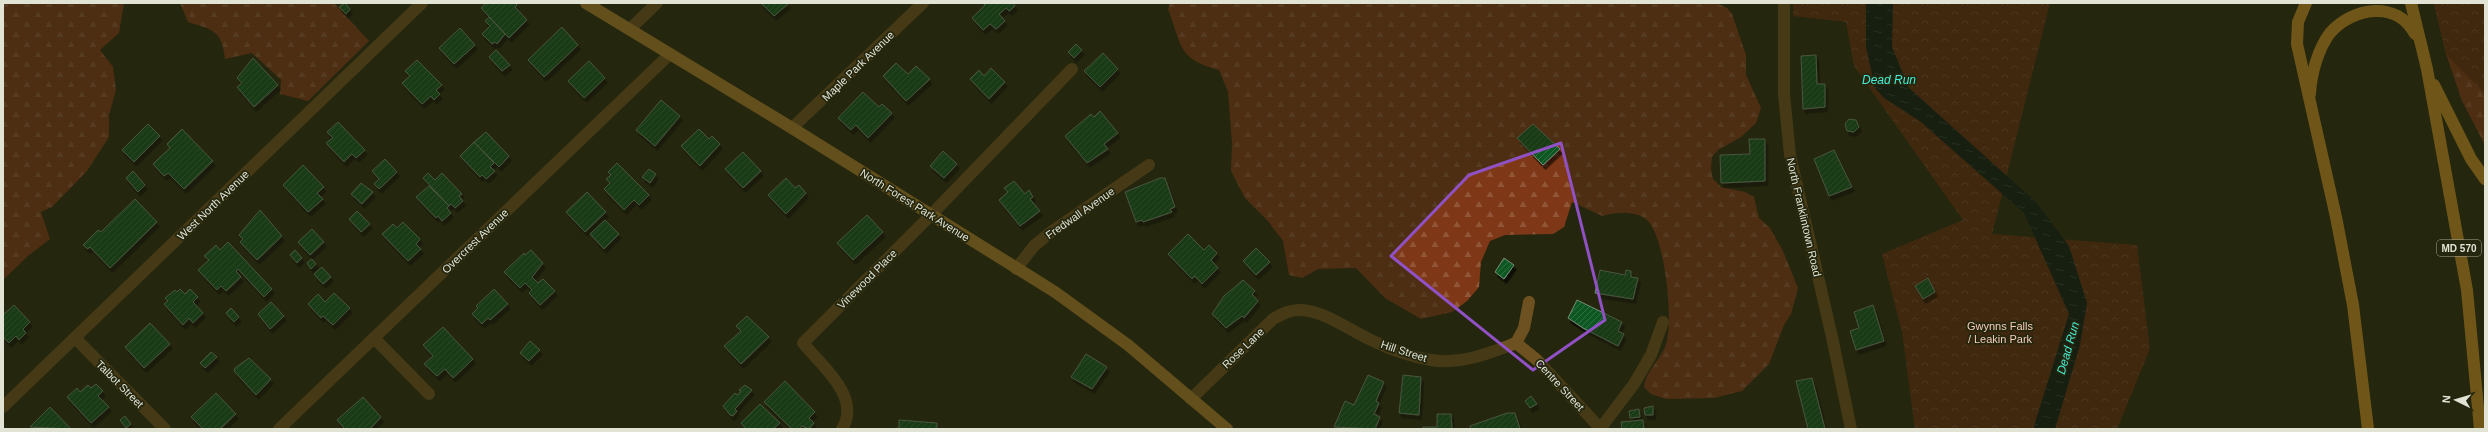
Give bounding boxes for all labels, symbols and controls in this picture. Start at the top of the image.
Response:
street label: Maple Park Avenue [820,29,896,103]
water label: Dead Run [1862,73,1916,87]
street label: North Franklintown Road [1784,156,1824,278]
street label: North Forest Park Avenue [858,166,972,244]
street label: West North Avenue [175,168,251,242]
street label: Fredwall Avenue [1043,185,1117,241]
street label: Overcrest Avenue [439,206,511,276]
road number: MD 570 [2437,240,2481,256]
street label: Vinewood Place [835,247,899,311]
park label: Gwynns Falls / Leakin Park [1967,320,2034,345]
water label: Dead Run [2054,320,2082,376]
street label: Rose Lane [1220,325,1266,371]
street label: Hill Street [1379,338,1429,364]
street label: Centre Street [1533,357,1587,413]
street label: Talbot Street [94,358,146,410]
north arrow [2436,380,2476,420]
text: N [2440,395,2452,404]

